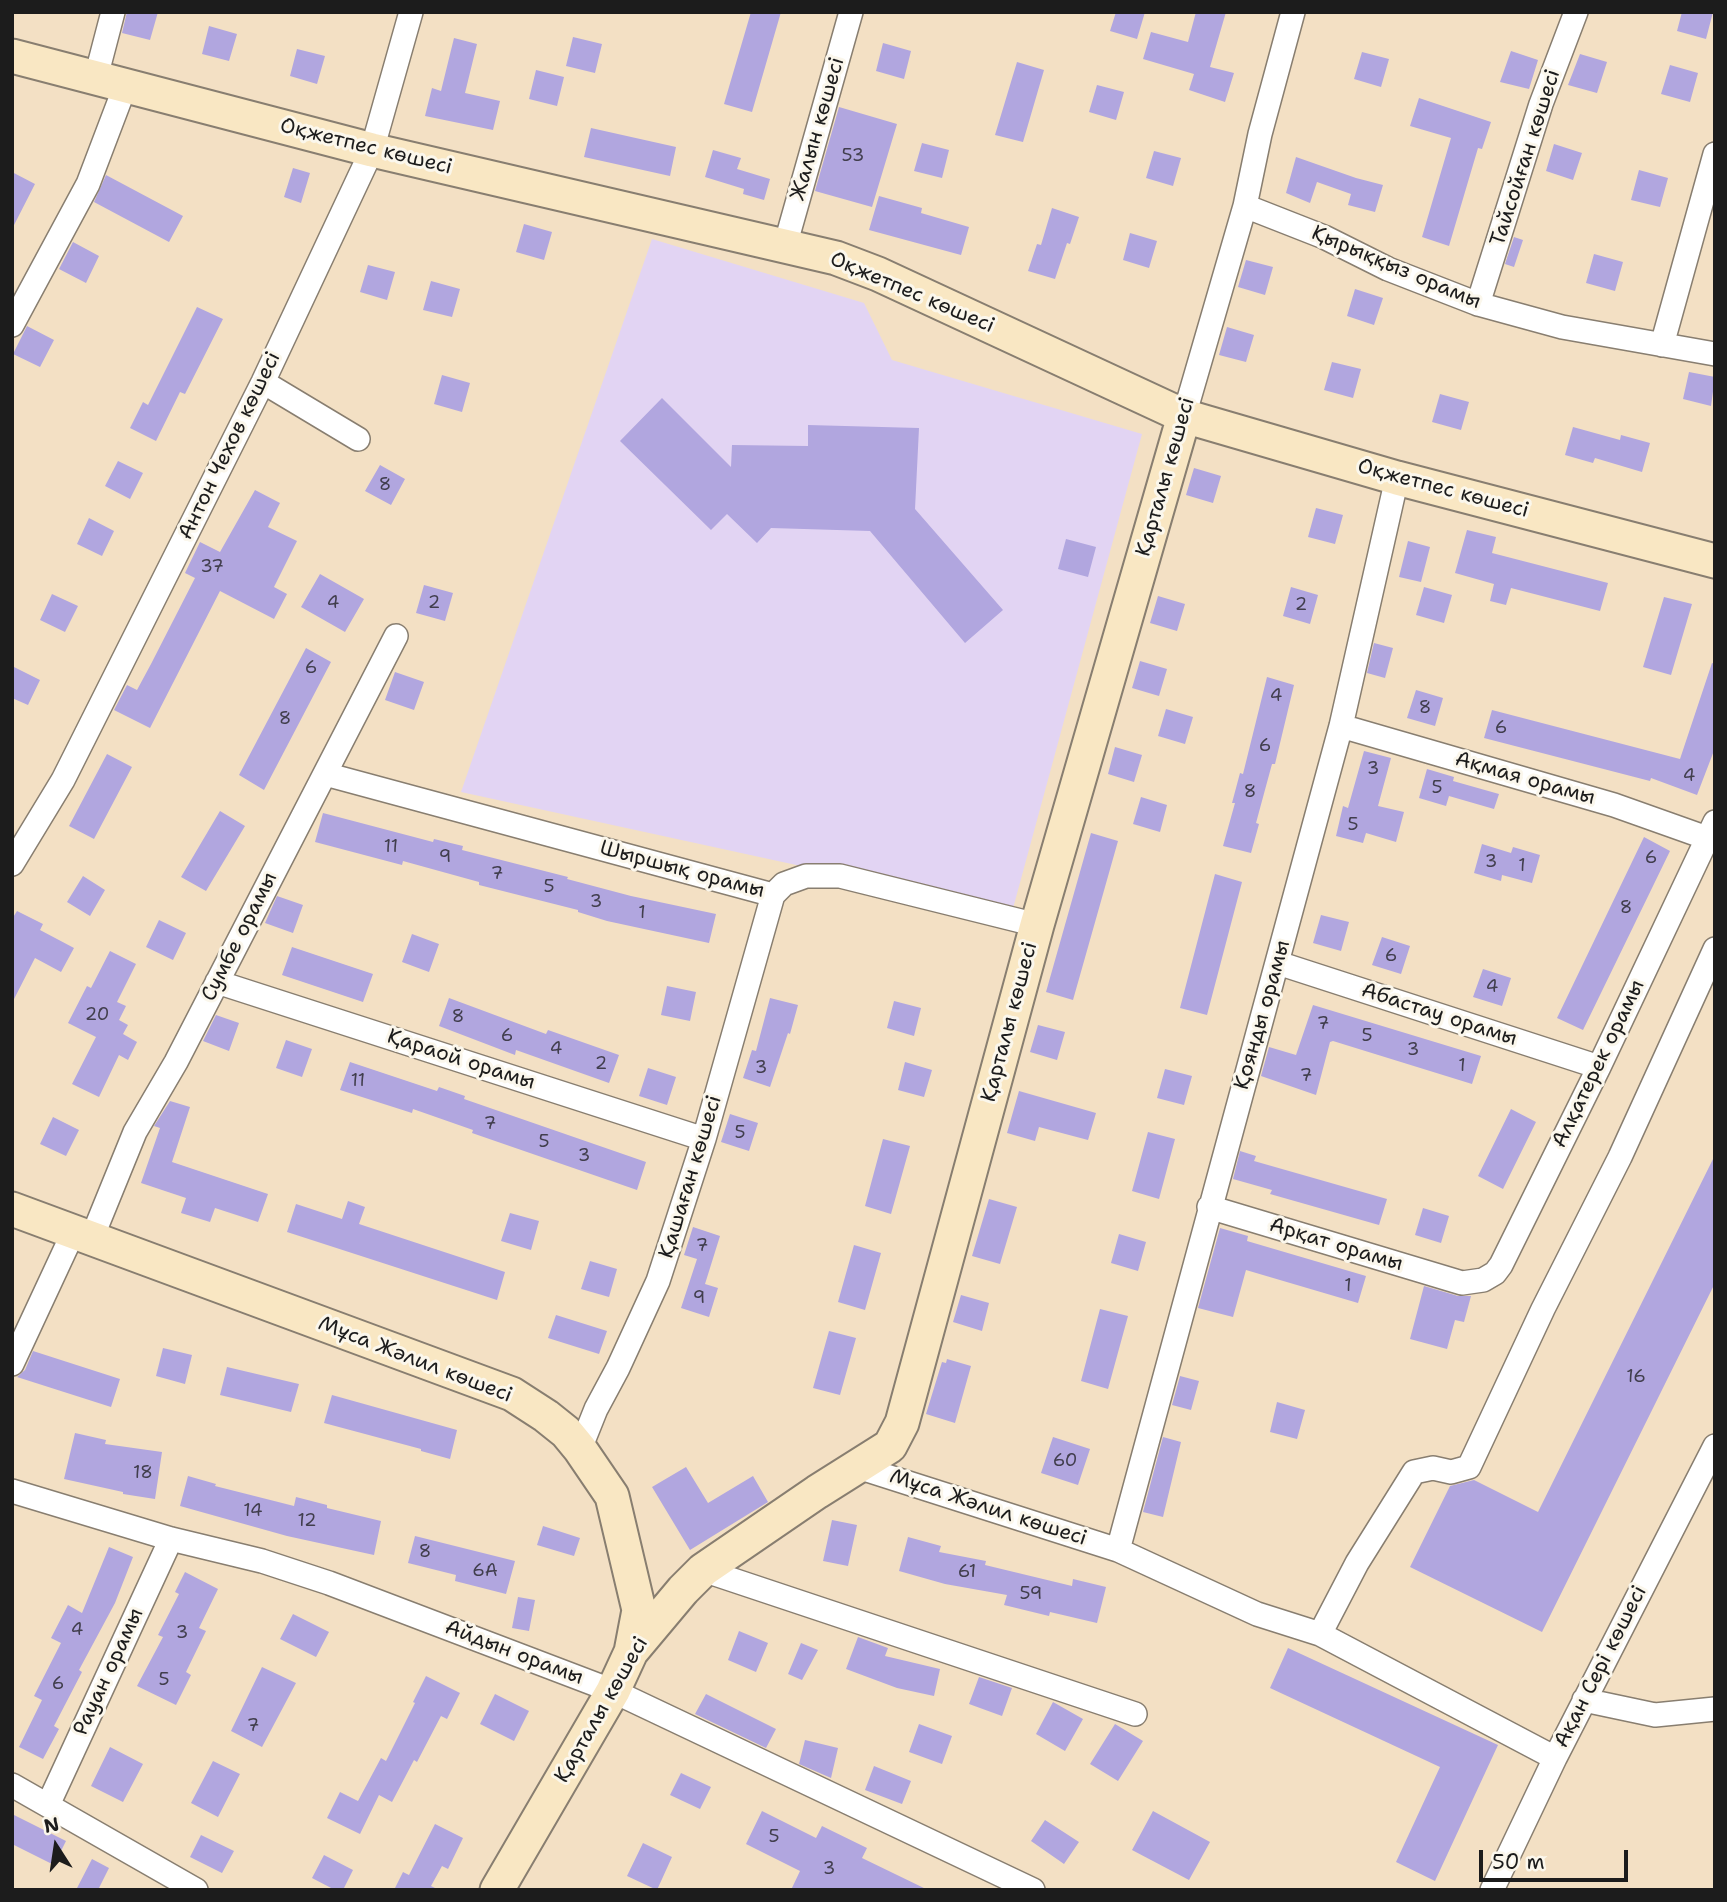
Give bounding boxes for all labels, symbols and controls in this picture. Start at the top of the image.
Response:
street label: Жалын көшесі [786,55,850,203]
street label: Тайсойған көшесі [1486,66,1566,250]
street label: Оқжетпес көшесі [277,113,455,181]
house number: 53 [842,145,864,167]
street label: Қырыққыз орамы [1307,221,1485,315]
street label: Оқжетпес көшесі [826,247,998,339]
street label: Антон Чехов көшесі [174,348,286,544]
street label: Қарталы көшесі [1131,394,1201,560]
street label: Оқжетпес көшесі [1355,454,1531,524]
house number: 8 [379,474,391,496]
house number: 37 [200,556,224,578]
house number: 4 [327,592,339,614]
house number: 2 [428,592,440,614]
house number: 2 [1295,594,1307,616]
house number: 6 [305,657,317,679]
house number: 4 [1270,685,1282,707]
house number: 8 [1419,697,1431,719]
house number: 8 [279,708,291,730]
house number: 6 [1495,717,1507,739]
house number: 6 [1259,735,1271,757]
street label: Ақмая орамы [1452,747,1598,811]
house number: 3 [1367,758,1379,780]
house number: 4 [1683,765,1695,787]
house number: 5 [1431,777,1443,799]
house number: 8 [1244,781,1256,803]
house number: 5 [1347,814,1359,836]
house number: 11 [384,836,398,858]
street label: Шыршық орамы [597,836,767,904]
house number: 9 [439,846,451,868]
house number: 6 [1645,847,1657,869]
house number: 3 [1485,851,1497,873]
house number: 1 [1518,855,1526,877]
house number: 7 [491,863,503,885]
street label: Сумбе орамы [197,868,283,1006]
house number: 5 [543,876,555,898]
house number: 3 [590,891,602,913]
house number: 8 [1620,897,1632,919]
house number: 1 [638,902,646,924]
street label: Қоянды орамы [1230,937,1296,1093]
street label: Қарталы көшесі [977,939,1043,1105]
house number: 6 [1385,945,1397,967]
house number: 4 [1486,976,1498,998]
street label: Алқатерек орамы [1547,976,1651,1152]
street label: Абастау орамы [1358,978,1520,1052]
house number: 20 [85,1004,109,1026]
house number: 8 [452,1006,464,1028]
house number: 7 [1317,1013,1329,1035]
street label: Қараой орамы [384,1024,538,1096]
house number: 6 [501,1025,513,1047]
house number: 5 [1361,1025,1373,1047]
house number: 4 [550,1038,562,1060]
house number: 3 [1407,1039,1419,1061]
house number: 2 [595,1053,607,1075]
house number: 1 [1458,1055,1466,1077]
house number: 3 [755,1057,767,1079]
house number: 7 [1300,1065,1312,1087]
house number: 11 [351,1070,365,1092]
street label: Қашаған көшесі [654,1093,728,1261]
house number: 7 [484,1113,496,1135]
house number: 5 [734,1122,746,1144]
house number: 5 [538,1131,550,1153]
house number: 3 [578,1145,590,1167]
street label: Арқат орамы [1266,1213,1406,1277]
house number: 7 [696,1235,708,1257]
house number: 1 [1344,1275,1352,1297]
house number: 9 [693,1287,705,1309]
street label: Мұса Жәлил көшесі [314,1311,516,1409]
house number: 16 [1626,1366,1646,1388]
house number: 60 [1053,1450,1077,1472]
house number: 18 [133,1462,153,1484]
street label: Мұса Жәлил көшесі [886,1464,1090,1552]
house number: 14 [243,1500,263,1522]
house number: 12 [297,1510,317,1532]
house number: 8 [419,1541,431,1563]
house number: 6А [472,1560,498,1582]
house number: 61 [958,1561,976,1583]
street label: Ақан Сері көшесі [1549,1582,1653,1752]
house number: 59 [1020,1583,1042,1605]
street label: Рауан орамы [68,1604,150,1740]
street label: Айдын орамы [441,1615,587,1691]
house number: 4 [71,1619,83,1641]
house number: 3 [176,1622,188,1644]
street label: Қарталы көшесі [550,1632,654,1788]
house number: 5 [158,1669,170,1691]
house number: 6 [52,1673,64,1695]
house number: 7 [247,1715,259,1737]
north arrow [21,1811,91,1881]
text: N [42,1811,61,1839]
house number: 5 [768,1826,780,1848]
scale bar [1482,1836,1631,1880]
text: 50 m [1492,1848,1545,1876]
house number: 3 [823,1858,835,1880]

